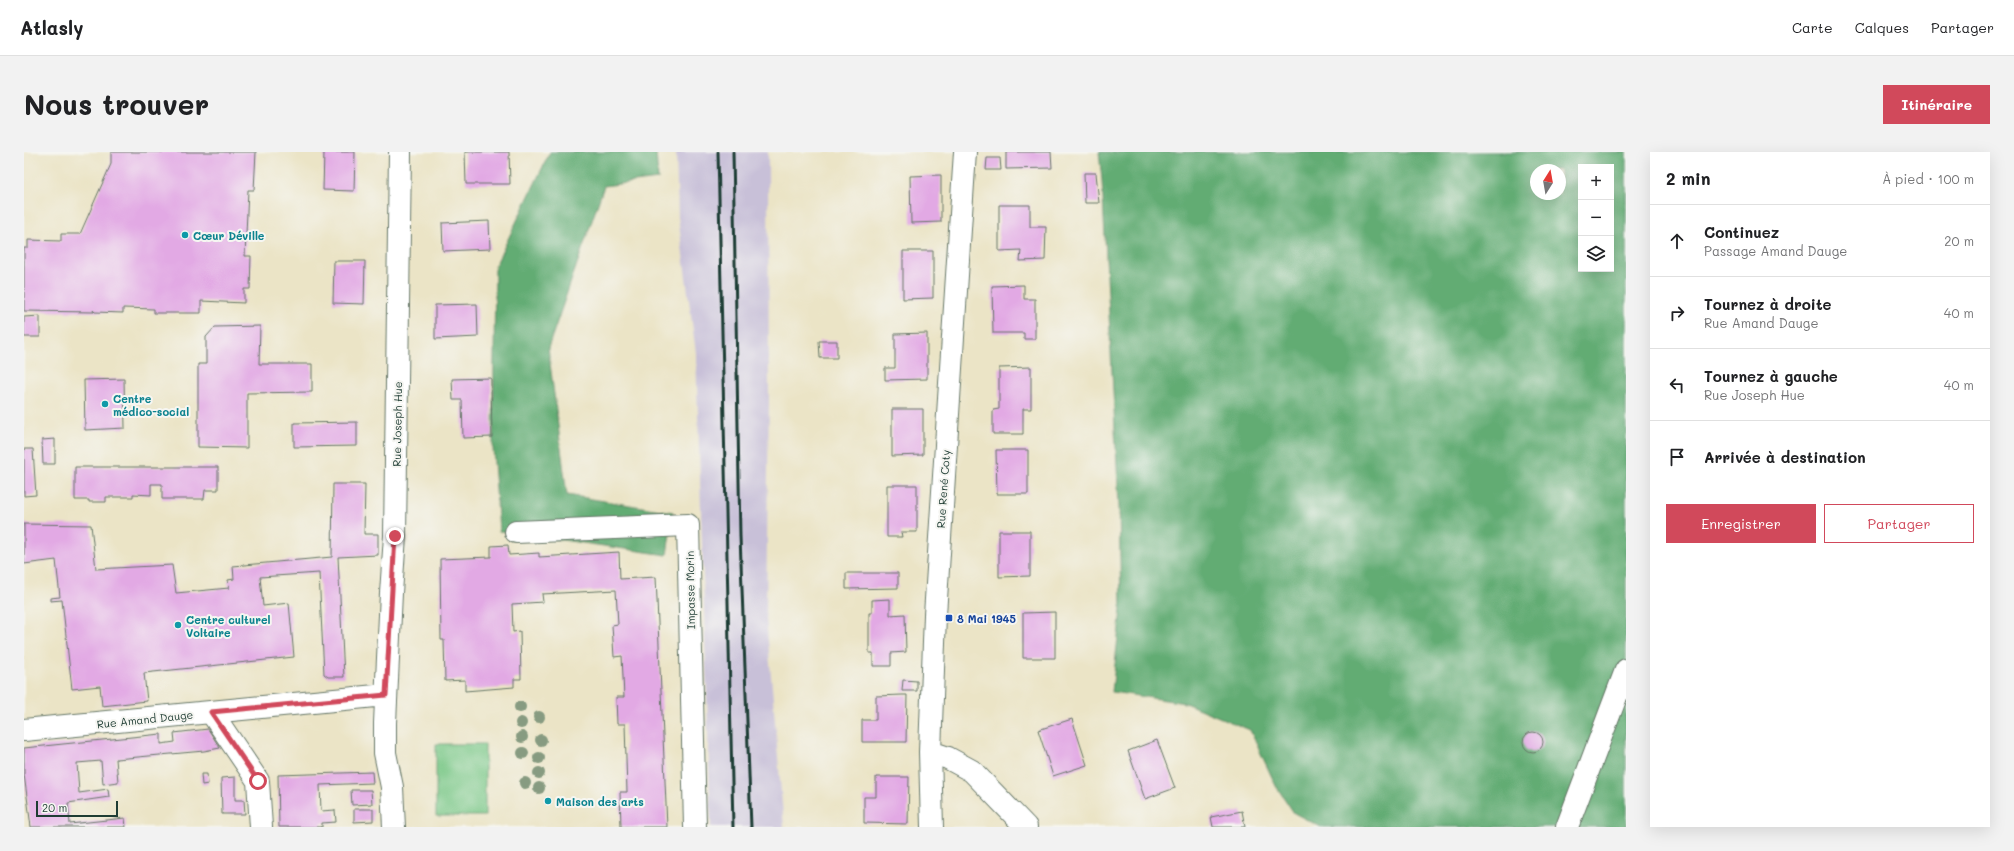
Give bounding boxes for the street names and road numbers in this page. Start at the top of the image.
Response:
street label: Rue Joseph Hue [389,381,405,467]
street label: Rue René Coty [933,449,953,529]
street label: Impasse Morin [682,551,698,629]
street label: Rue Amand Dauge [96,706,194,732]

